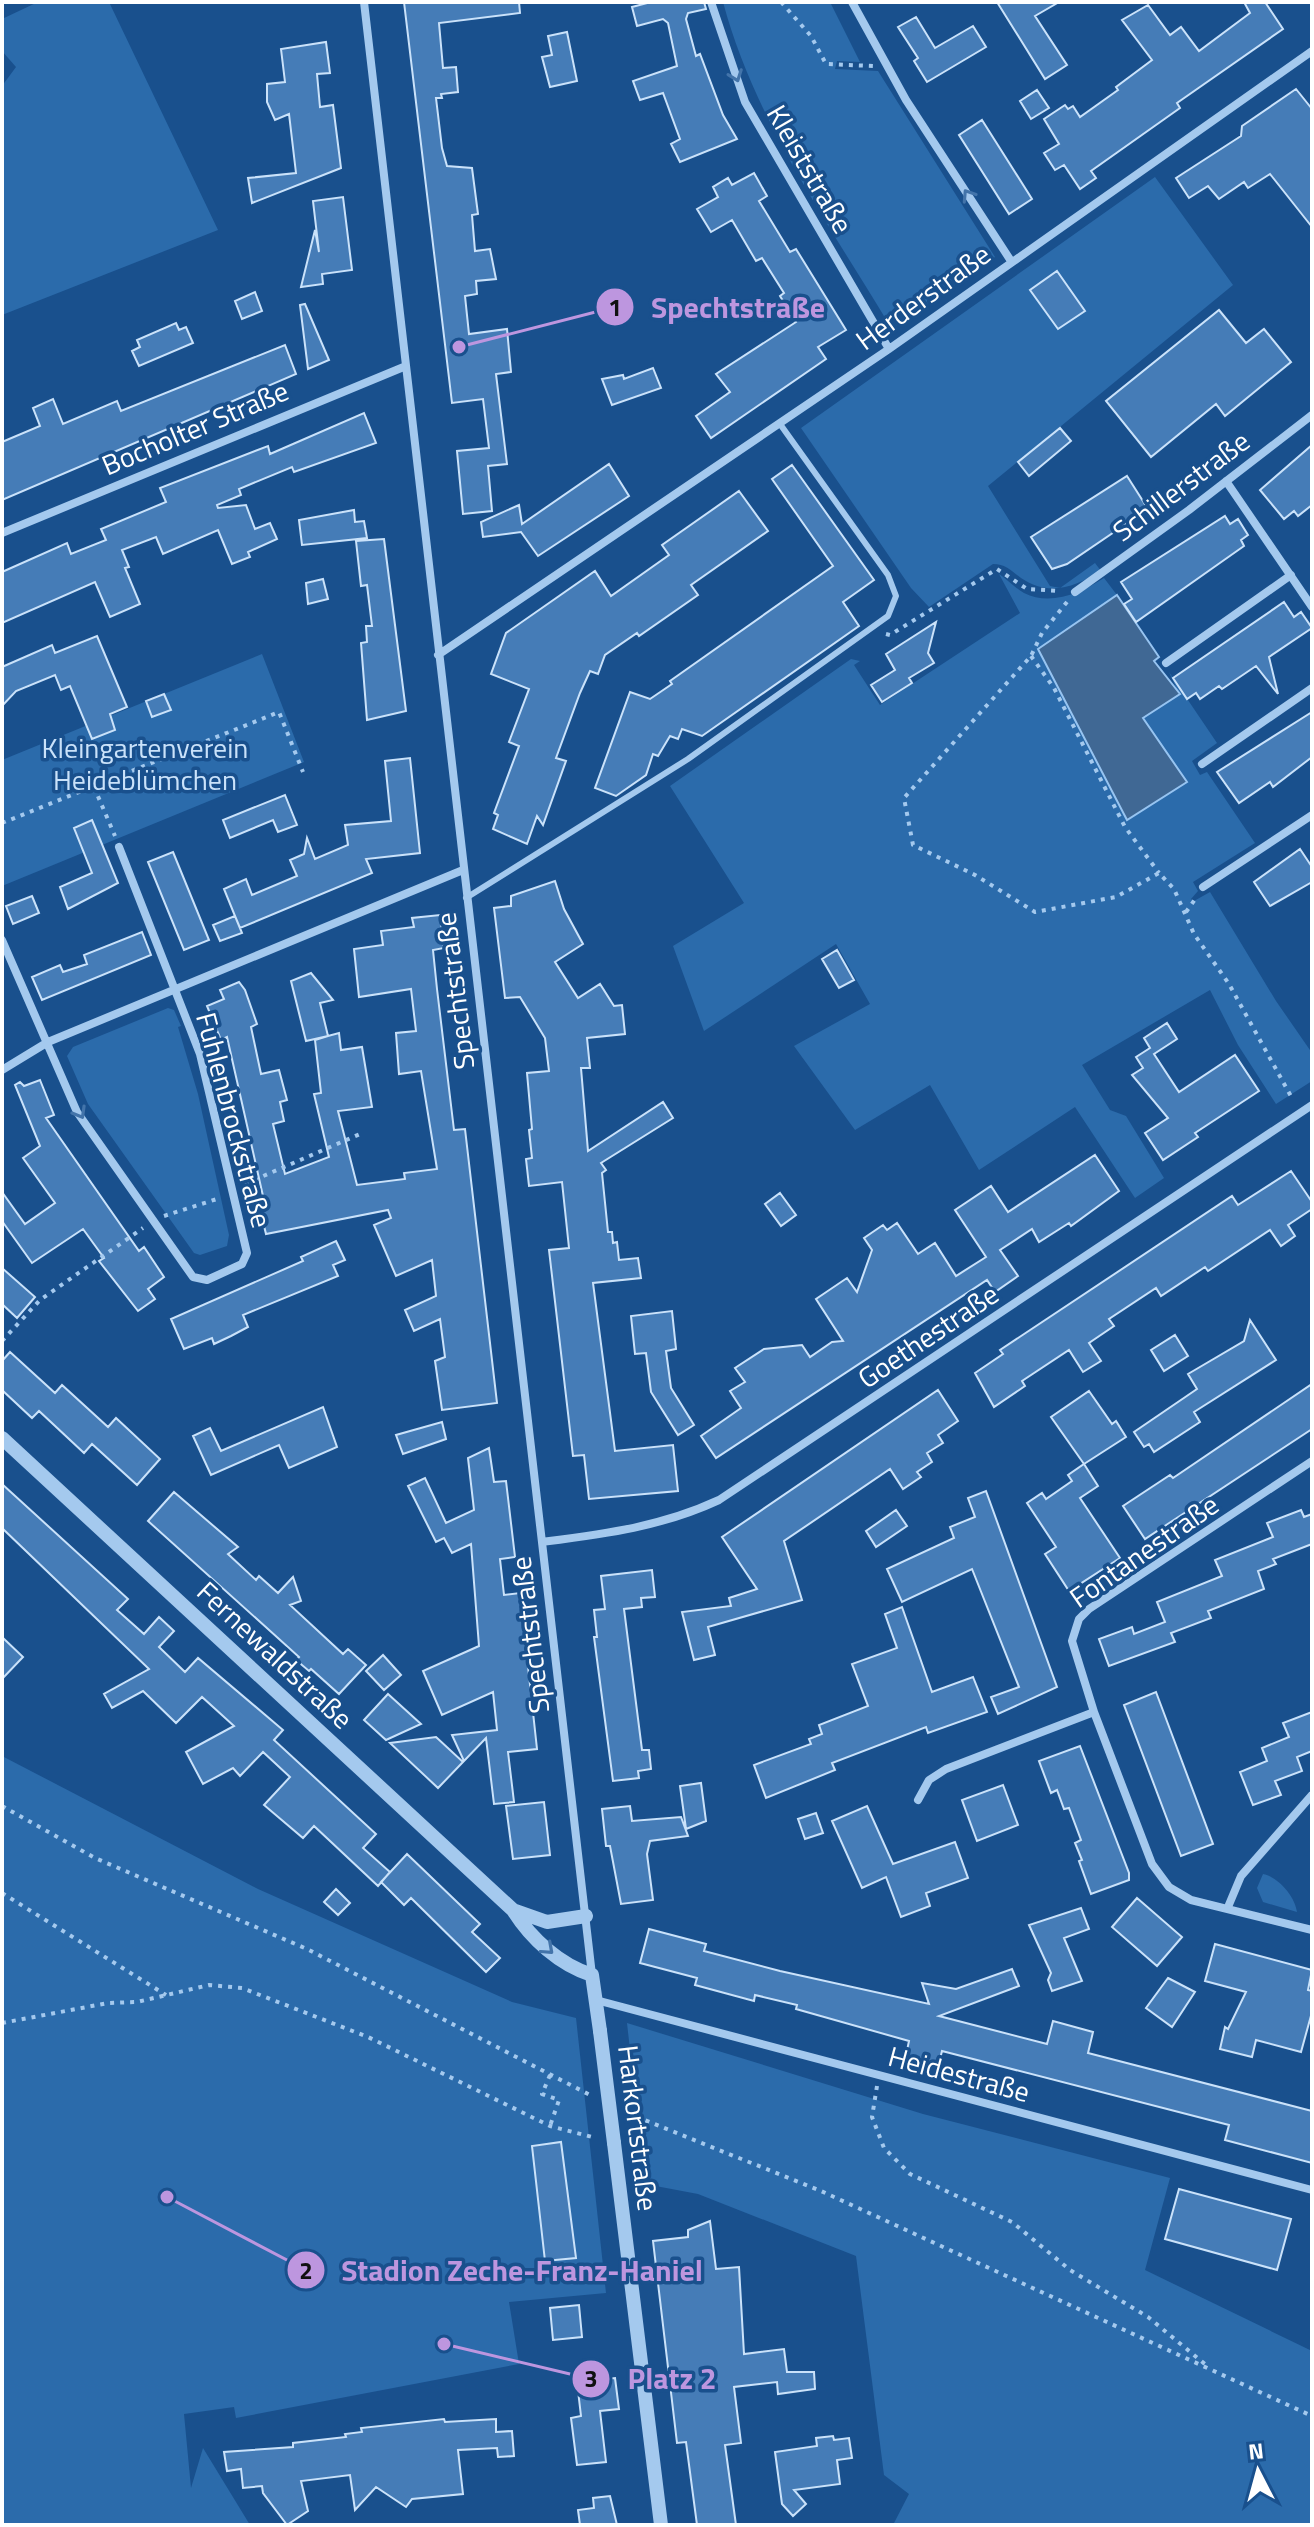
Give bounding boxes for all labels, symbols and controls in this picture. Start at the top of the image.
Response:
one-way arrow [726,68,743,82]
street label: Kleiststraße [756,96,865,241]
one-way arrow [963,189,978,204]
street label: Herderstraße [846,233,999,360]
callout: Spechtstraße [595,280,841,334]
text: Spechtstraße [651,284,825,330]
text: 1 [608,289,622,325]
street label: Bocholter Straße [95,369,295,486]
street label: Schillerstraße [1103,420,1258,552]
park label: Kleingartenverein Heideblümchen [42,726,248,801]
street label: Spechtstraße [424,910,485,1072]
street label: Fuhlenbrockstraße [185,1008,284,1232]
one-way arrow [70,1104,86,1119]
street label: Goethestraße [849,1273,1007,1399]
street label: Fontanestraße [1060,1483,1227,1618]
street label: Spechtstraße [499,1554,560,1716]
street label: Fernewaldstraße [187,1571,363,1739]
one-way arrow [538,1939,553,1954]
street label: Heidestraße [884,2034,1035,2113]
street label: Harkortstraße [607,2043,670,2213]
callout: Stadion Zeche-Franz-Haniel [286,2243,719,2297]
text: Stadion Zeche-Franz-Haniel [341,2247,703,2293]
text: 2 [299,2252,313,2288]
callout: Platz 2 [571,2352,732,2406]
text: Platz 2 [627,2355,717,2401]
text: 3 [584,2360,598,2396]
north arrow [1218,2431,1298,2511]
text: N [1247,2433,1265,2469]

